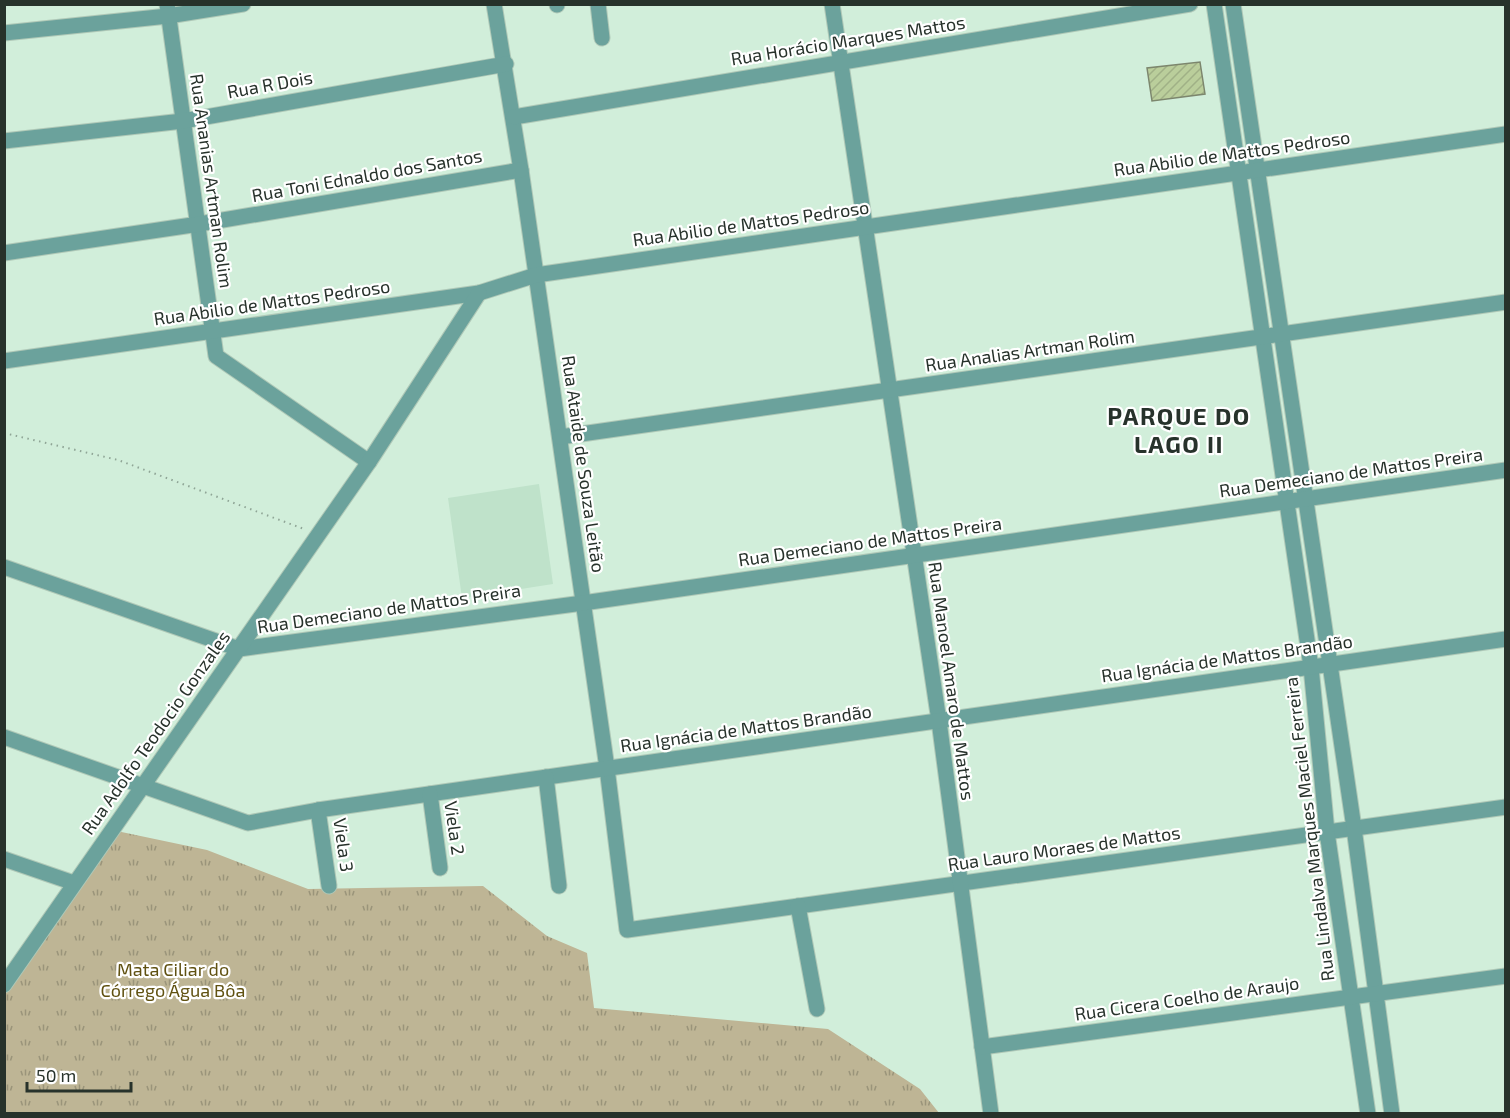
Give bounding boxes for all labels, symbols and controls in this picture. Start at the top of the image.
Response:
street label: Rua Horácio Marques Mattos [729,11,967,69]
street label: Rua R Dois [225,66,314,102]
street label: Rua Ananias Artman Rolim [186,72,238,289]
street label: Rua Abilio de Mattos Pedroso [1112,126,1352,181]
street label: Rua Toni Ednaldo dos Santos [250,144,484,206]
street label: Rua Abilio de Mattos Pedroso [631,196,871,251]
street label: Rua Abilio de Mattos Pedroso [152,275,392,330]
street label: Rua Analias Artman Rolim [924,324,1136,376]
street label: Rua Ataide de Souza Leitão [558,354,610,574]
district label: PARQUE DO LAGO II [1107,401,1251,458]
street label: Rua Demeciano de Mattos Preira [1218,443,1484,501]
street label: Rua Demeciano de Mattos Preira [737,512,1003,570]
street label: Rua Manoel Amaro de Mattos [924,560,980,802]
street label: Rua Demeciano de Mattos Preira [256,579,522,637]
street label: Rua Adolfo Teodocio Gonzales [76,626,234,839]
street label: Rua Ignácia de Mattos Brandão [1100,629,1354,687]
street label: Rua Lindalva Marques Maciel Ferreira [1279,676,1339,982]
street label: Rua Ignácia de Mattos Brandão [619,699,873,757]
street label: Viela 2 [440,799,470,856]
street label: Viela 3 [329,816,359,873]
street label: Rua Lauro Moraes de Mattos [946,821,1182,875]
park label: Mata Ciliar do Córrego Água Bôa [101,958,245,1001]
street label: Rua Cicera Coelho de Araujo [1073,971,1301,1025]
scale bar [27,1055,130,1093]
text: 50 m [36,1064,76,1086]

